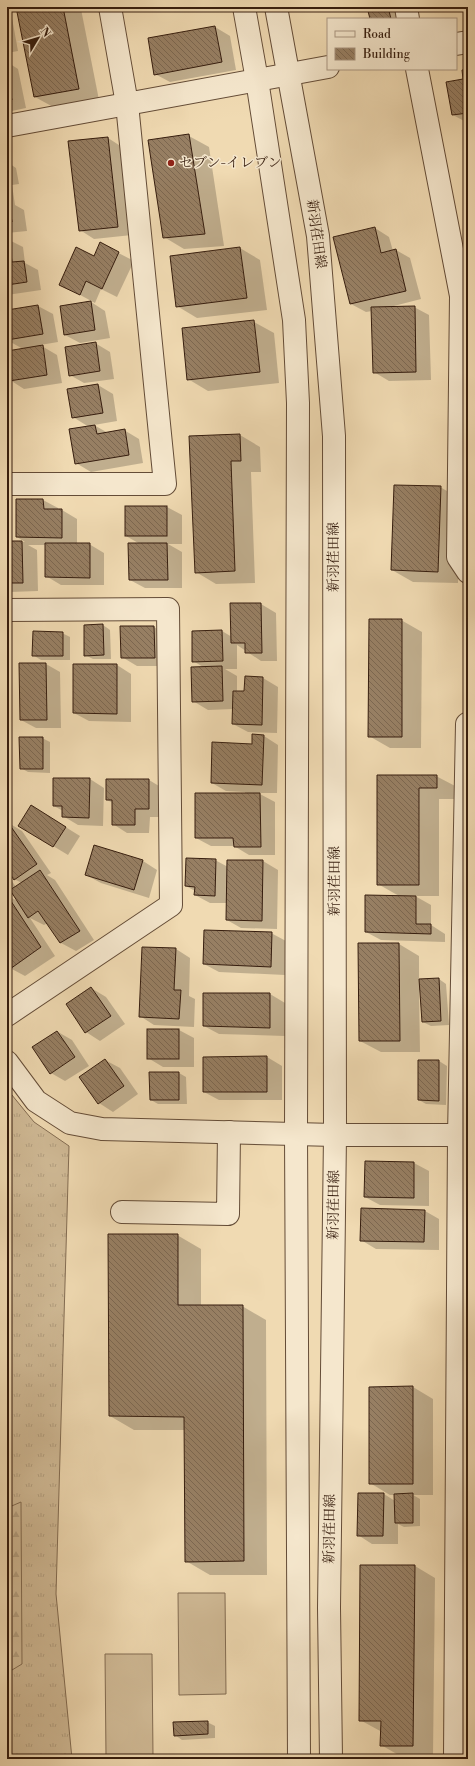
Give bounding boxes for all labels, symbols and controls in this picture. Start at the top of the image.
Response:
north arrow [18,18,58,58]
legend [327,18,457,70]
text: N [37,25,53,40]
text: Road [363,27,391,42]
text: Building [362,47,411,62]
place label: セブン-イレブン [179,154,281,172]
marker: セブン-イレブン [166,158,176,168]
street label: 新羽荏田線 [302,198,330,270]
street label: 新羽荏田線 [325,522,343,592]
street label: 新羽荏田線 [326,846,344,916]
street label: 新羽荏田線 [324,1170,344,1240]
street label: 新羽荏田線 [320,1494,340,1564]

